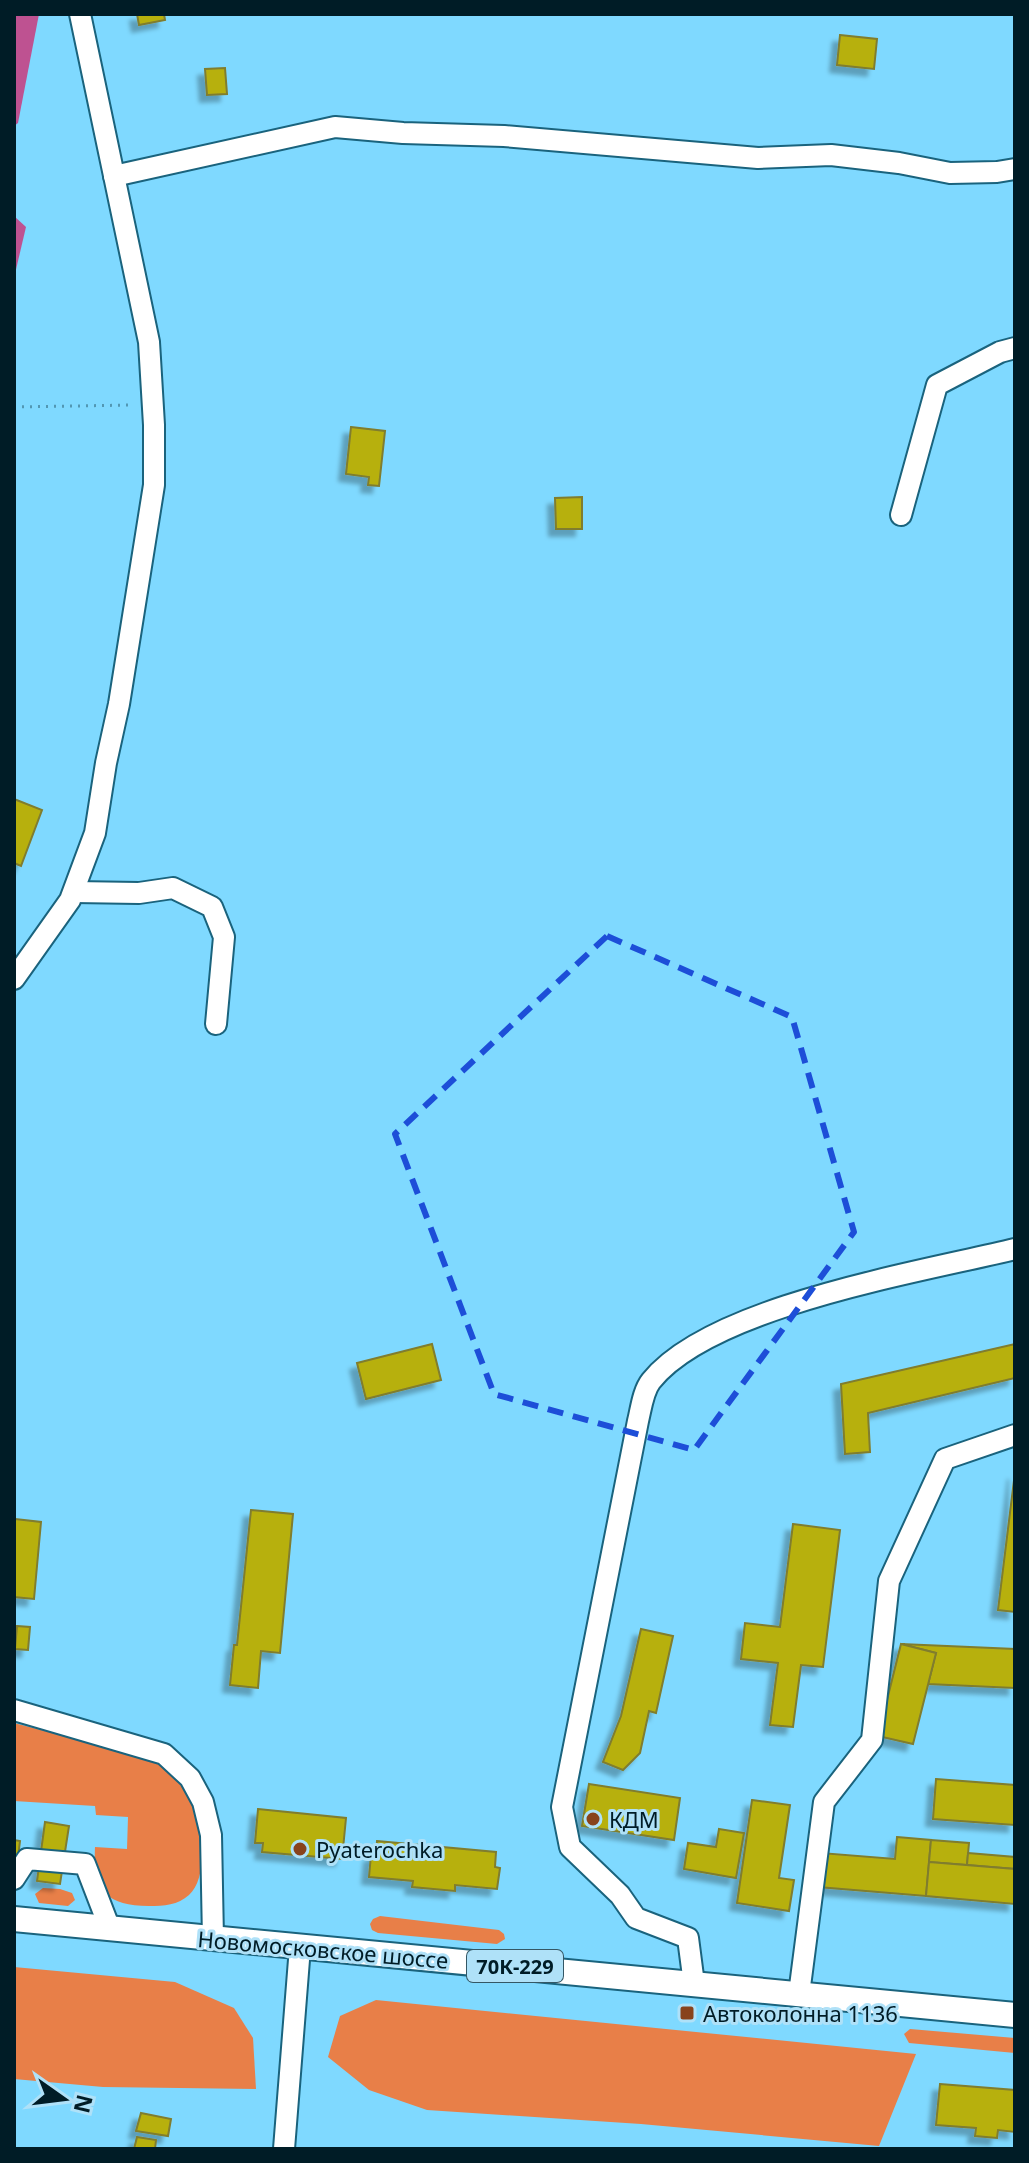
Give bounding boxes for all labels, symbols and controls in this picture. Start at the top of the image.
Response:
place label: КДМ [609,1804,659,1834]
marker: КДМ [584,1810,602,1828]
place label: Pyaterochka [316,1834,443,1864]
marker: Pyaterochka [291,1840,309,1858]
street label: Новомосковское шоссе [196,1923,450,1975]
road number: 70К-229 [467,1950,563,1982]
place label: Автоколонна 1136 [703,1998,898,2028]
marker: Автоколонна 1136 [678,2004,696,2022]
north arrow [24,2059,104,2139]
text: N [68,2092,101,2116]

